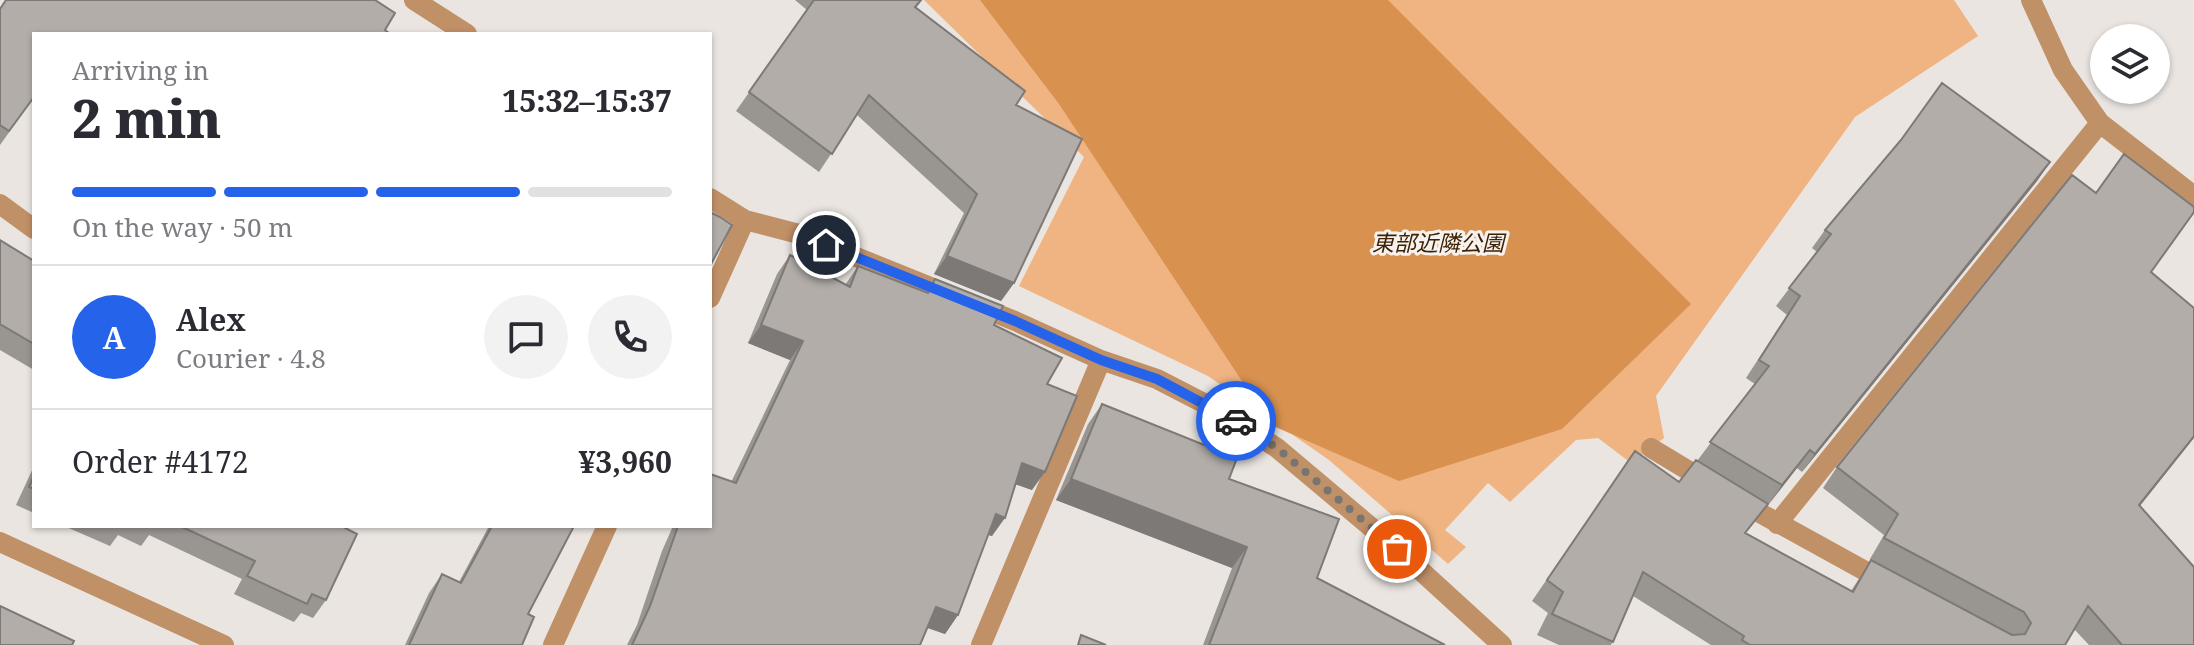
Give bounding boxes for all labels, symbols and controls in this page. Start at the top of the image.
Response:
map controls [2090,24,2170,104]
button: layers [2090,24,2170,104]
text: Arriving in [72,52,209,88]
text: 15:32–15:37 [502,80,672,121]
text: 2 min [72,82,221,153]
text: On the way · 50 m [72,209,293,245]
pin [792,211,860,279]
icon: home [804,223,848,267]
park label: 東部近隣公園 [1372,227,1507,257]
button: chat [484,295,568,379]
button: phone [588,295,672,379]
text: Alex [176,299,246,340]
text: A [103,317,125,358]
text: Courier · 4.8 [176,340,326,376]
courier [1196,381,1276,461]
icon: car [1214,399,1258,443]
text: Order #4172 [72,441,249,482]
text: ¥3,960 [578,441,672,482]
pin [1363,515,1431,583]
icon: bag [1375,527,1419,571]

